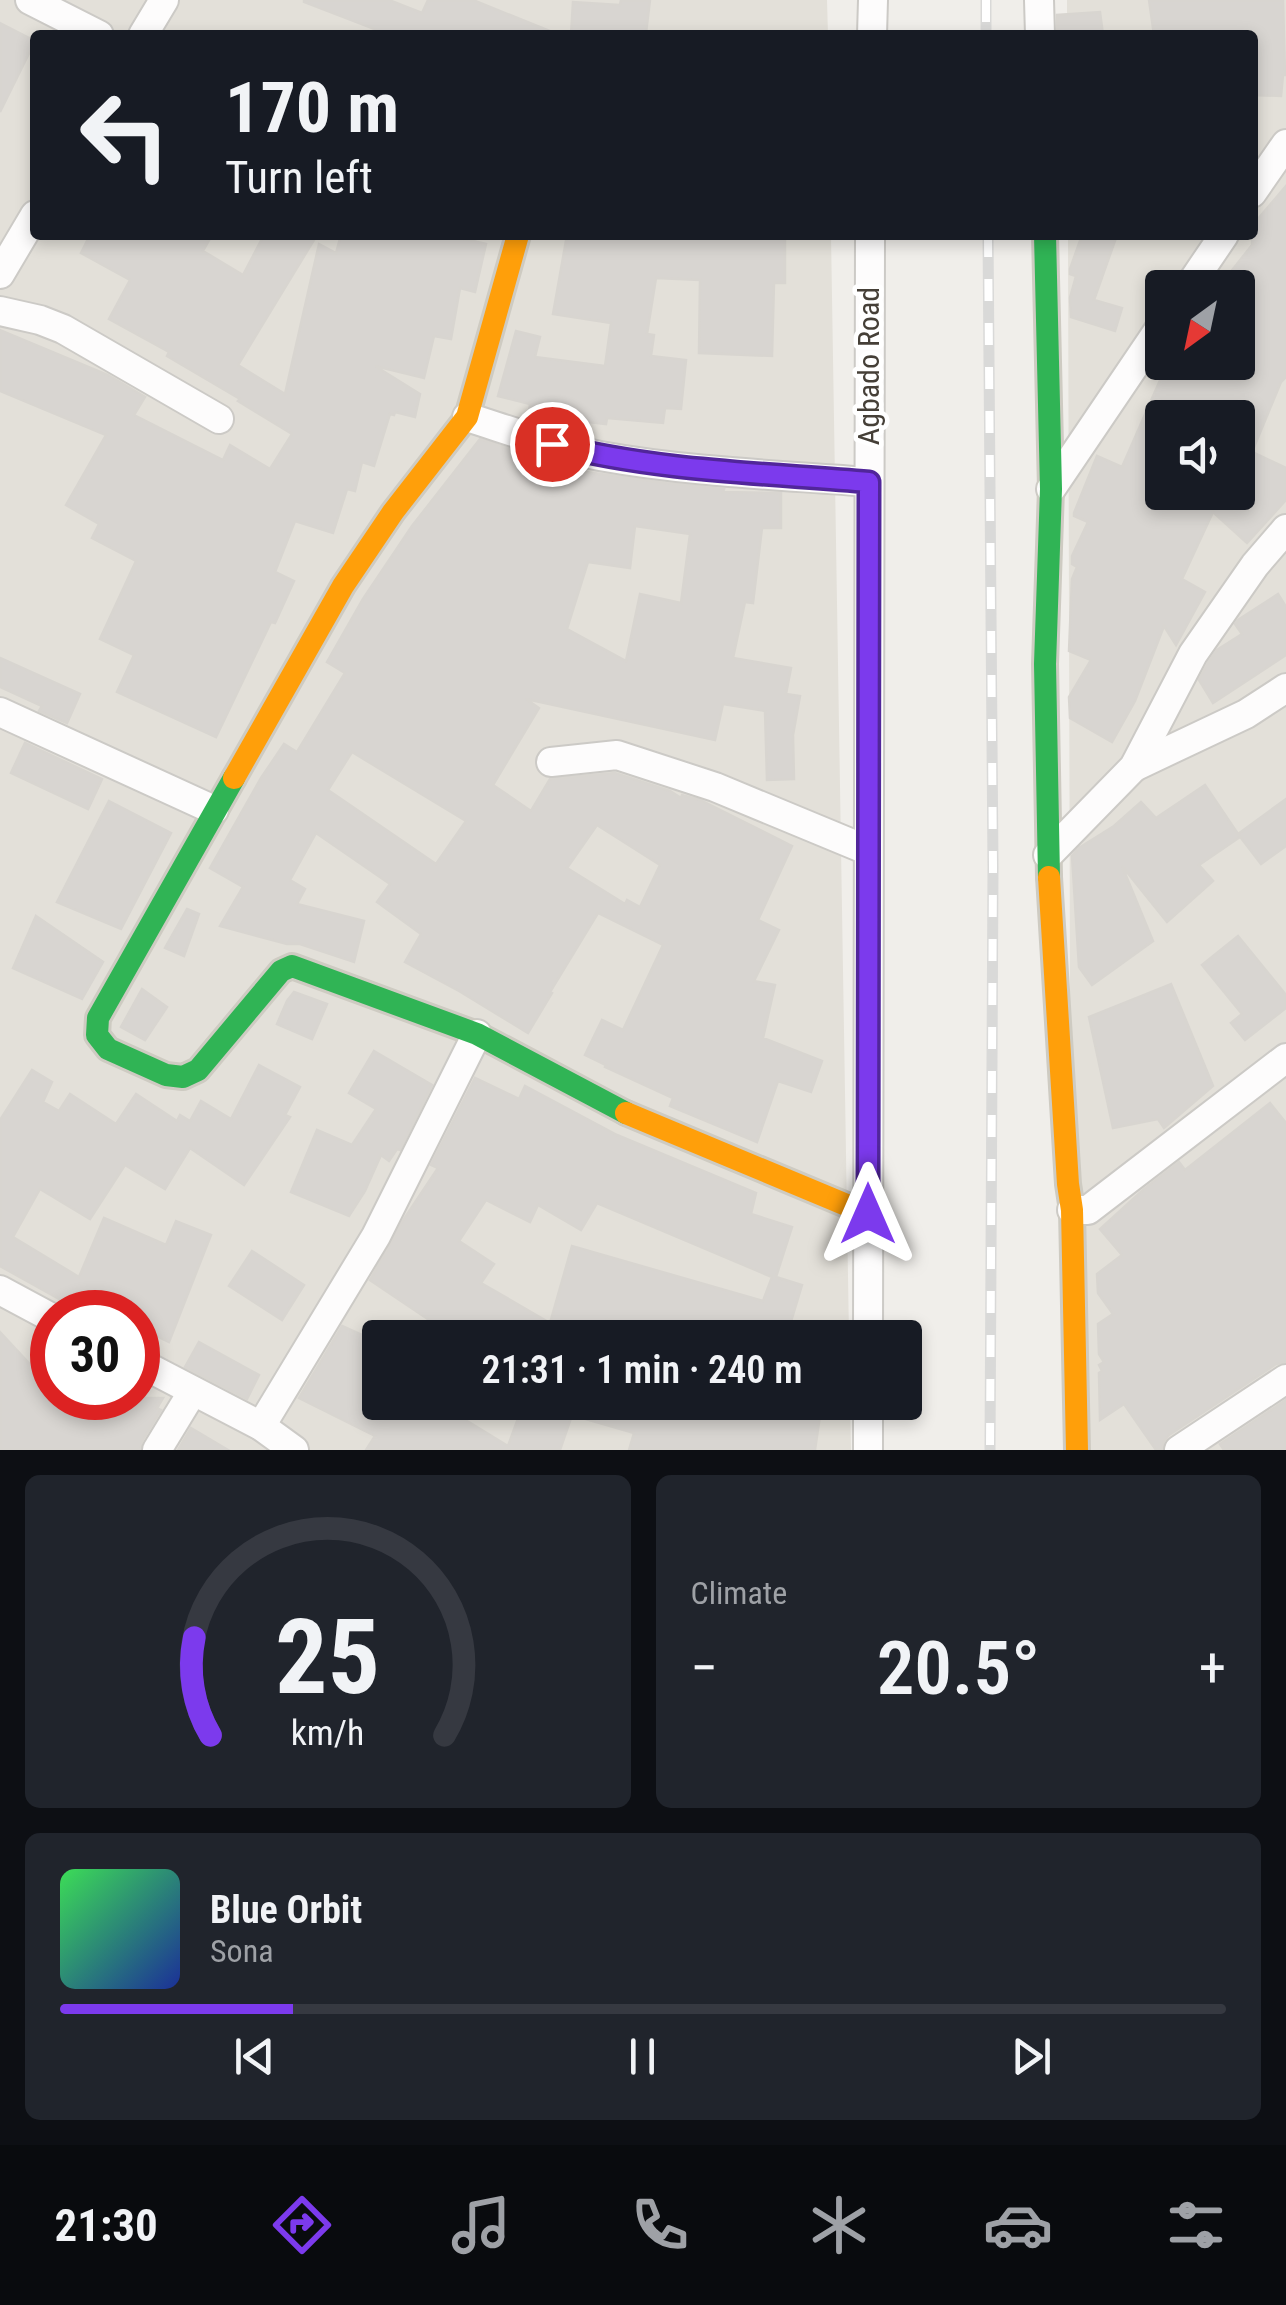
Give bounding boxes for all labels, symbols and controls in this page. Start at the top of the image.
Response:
text: 170 m [225,67,399,149]
icon: left [60,70,190,200]
text: Turn left [225,151,373,204]
north arrow [1145,270,1255,380]
map controls [1145,270,1255,510]
street label: Agbado Road [851,287,886,445]
button: sound [1145,400,1255,510]
pin [510,402,595,487]
icon: arrive [525,417,580,472]
position arrow [816,1162,920,1266]
speed limit sign: 30 [30,1290,160,1420]
text: 21:31 · 1 min · 240 m [482,1348,802,1392]
text: Climate [691,1574,787,1612]
text: 25 [275,1597,380,1718]
text: 20.5° [877,1624,1040,1712]
text: − [691,1636,718,1700]
text: + [1199,1636,1226,1700]
text: km/h [291,1712,365,1754]
text: Blue Orbit [210,1888,362,1932]
text: Sona [210,1932,273,1970]
icon: previous [227,2029,282,2084]
icon: pause [615,2029,670,2084]
icon: next [1004,2029,1059,2084]
icon: directions [267,2190,337,2260]
icon: music [446,2190,516,2260]
icon: phone [625,2190,695,2260]
icon: climate [804,2190,874,2260]
icon: car [983,2190,1053,2260]
icon: filters [1161,2190,1231,2260]
text: 21:30 [54,2199,158,2252]

